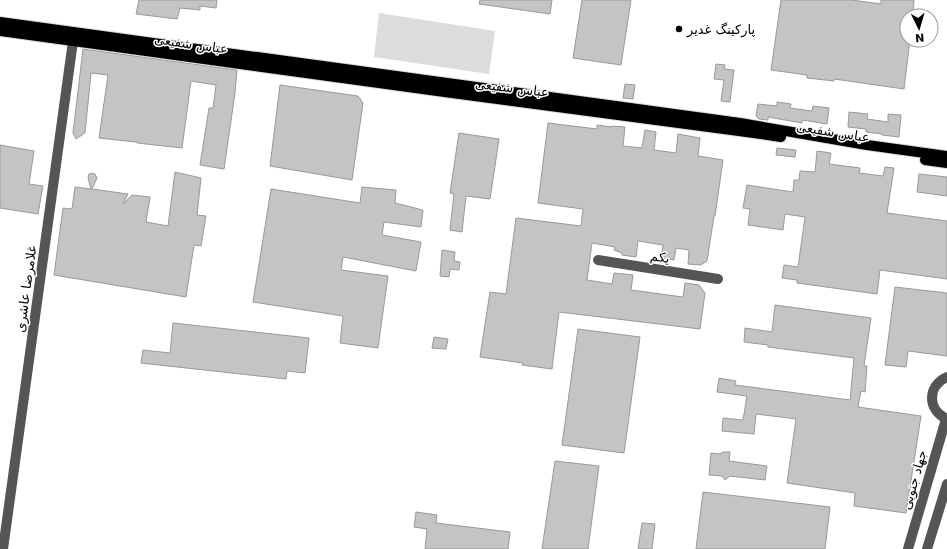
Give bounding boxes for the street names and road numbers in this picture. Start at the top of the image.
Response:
street label: عباس شفیعی [153,31,229,58]
street label: عباس شفیعی [474,76,550,101]
street label: عباس شفیعی [795,119,871,146]
street label: غلامرضا عاشری [12,244,41,334]
street label: یکم [649,248,671,267]
street label: جهاد جنوبی [898,449,931,512]

